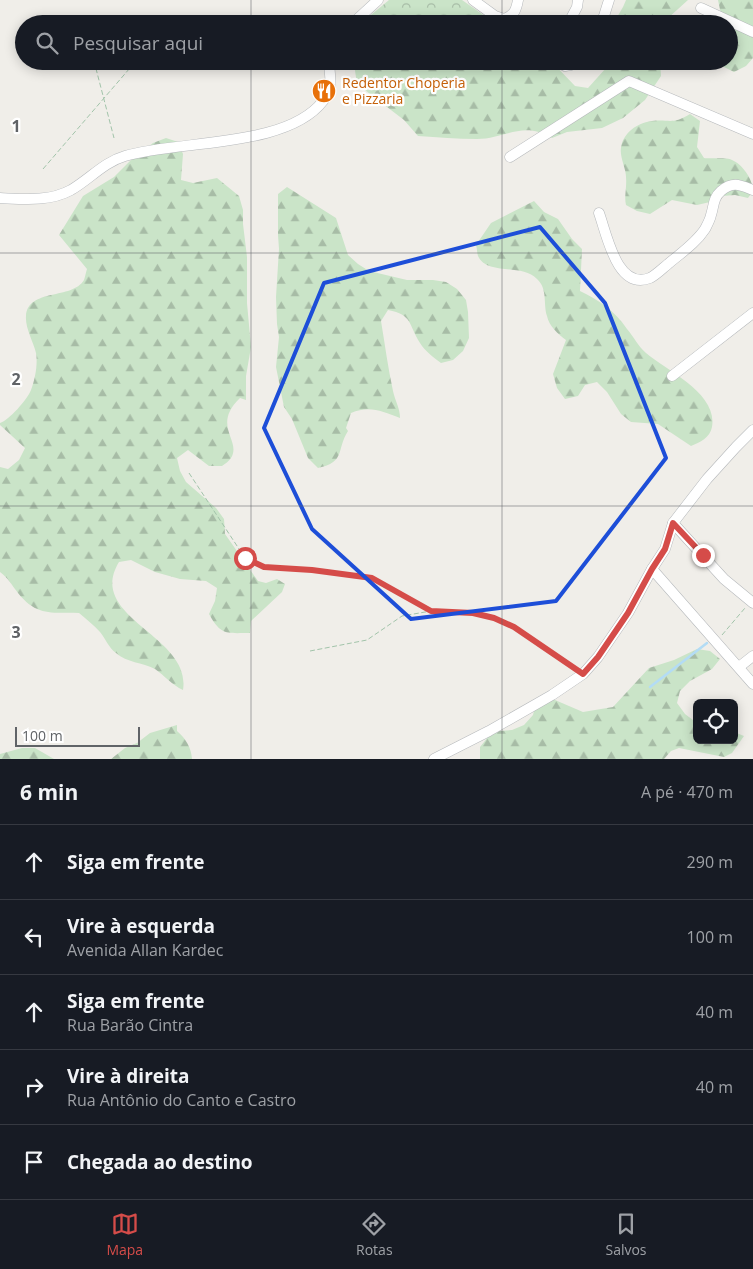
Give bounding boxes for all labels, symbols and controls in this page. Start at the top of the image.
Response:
search box [15,15,738,70]
icon: search [33,29,61,57]
text: Pesquisar aqui [73,30,203,56]
place label: Redentor Choperia e Pizzaria [342,73,466,108]
restaurant icon: Redentor Choperia e Pizzaria [311,78,337,104]
text: 1 [11,115,21,137]
text: 2 [11,368,21,390]
route end [692,544,715,567]
route start [234,547,257,570]
text: 3 [11,621,21,643]
map controls [693,699,738,744]
button: locate [693,699,738,744]
scale bar [15,724,140,747]
text: 100 m [22,726,63,745]
text: 6 min [20,778,78,806]
text: A pé · 470 m [641,781,733,803]
icon: ahead [20,848,48,876]
text: Siga em frente [67,849,204,875]
text: 290 m [687,851,733,873]
text: Vire à esquerda [67,913,215,939]
icon: left [20,923,48,951]
text: 100 m [687,926,733,948]
text: Avenida Allan Kardec [67,939,224,961]
text: Siga em frente [67,988,204,1014]
icon: ahead [20,998,48,1026]
text: 40 m [696,1001,733,1023]
text: Rua Barão Cintra [67,1014,193,1036]
text: Vire à direita [67,1063,190,1089]
icon: right [20,1073,48,1101]
text: 40 m [696,1076,733,1098]
text: Rua Antônio do Canto e Castro [67,1089,296,1111]
icon: arrive [20,1148,48,1176]
text: Chegada ao destino [67,1149,253,1175]
tab: Mapa [106,1210,143,1259]
tab: Rotas [356,1210,393,1259]
tab: Salvos [605,1210,647,1259]

